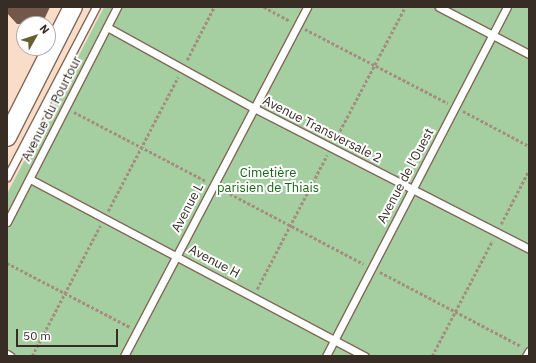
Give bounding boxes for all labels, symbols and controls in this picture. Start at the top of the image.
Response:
north arrow [16,16,56,56]
text: N [37,22,52,37]
street label: Avenue du Pourtour [19,54,85,164]
street label: Avenue Transversale 2 [260,93,384,167]
street label: Avenue de l'Ouest [374,126,438,226]
park label: Cimetière parisien de Thiais [217,166,319,197]
street label: Avenue L [169,181,207,235]
street label: Avenue H [186,242,242,282]
scale bar [18,321,120,347]
text: 50 m [23,328,51,343]

